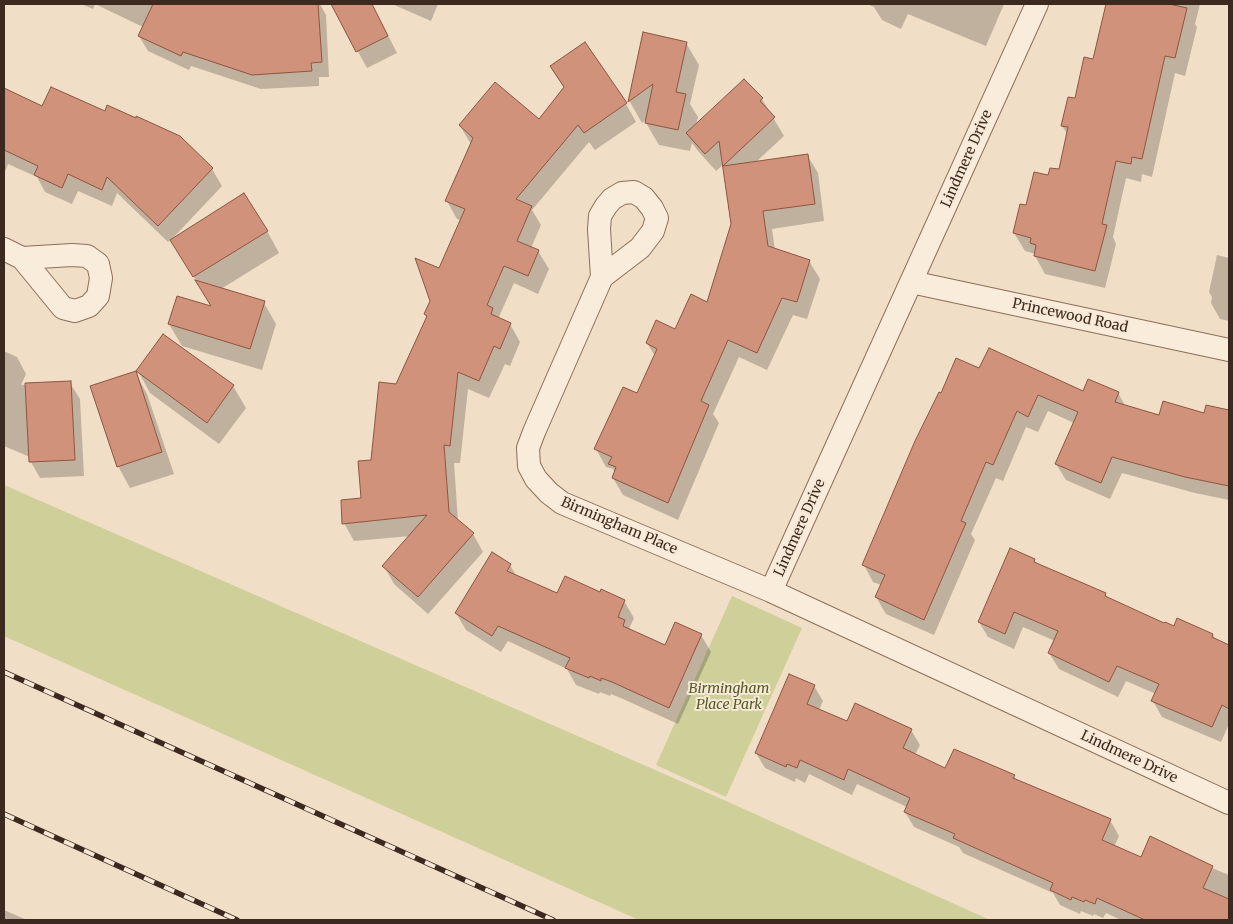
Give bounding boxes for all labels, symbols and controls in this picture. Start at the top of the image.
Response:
street label: Lindmere Drive [938,108,996,210]
street label: Princewood Road [1011,296,1129,336]
street label: Lindmere Drive [771,477,829,579]
street label: Birmingham Place [558,494,680,558]
park label: Birmingham Place Park [688,681,770,714]
street label: Lindmere Drive [1078,727,1180,787]

